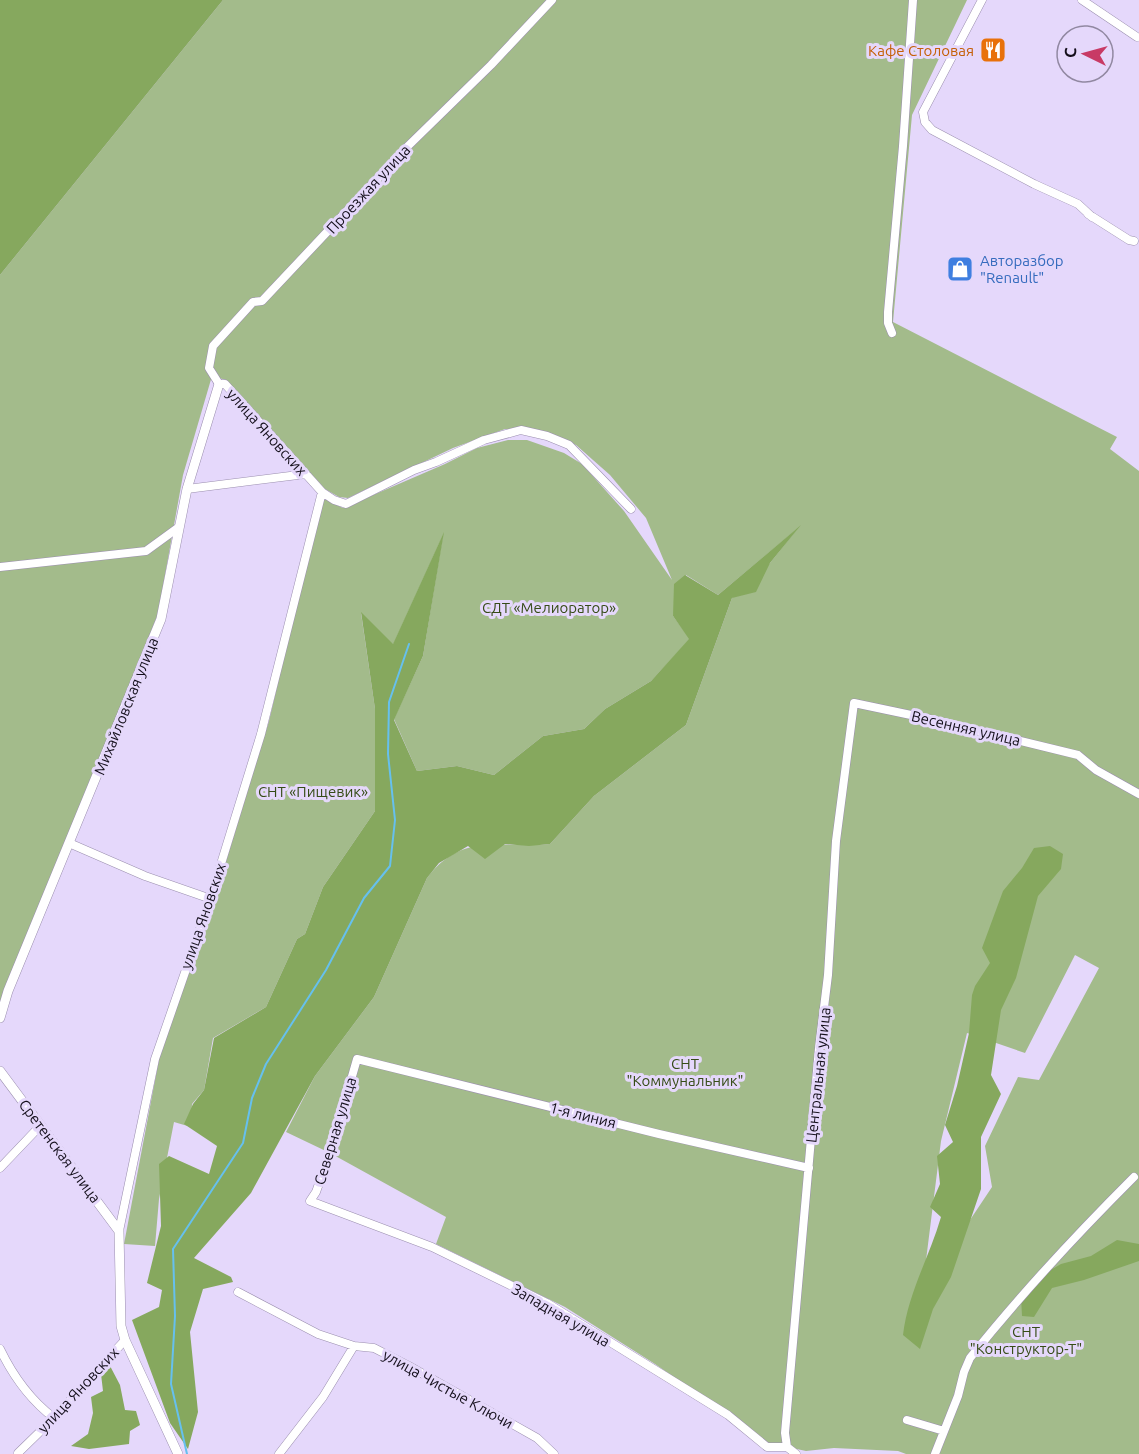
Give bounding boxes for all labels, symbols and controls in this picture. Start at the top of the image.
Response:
north arrow [1055,24,1115,84]
restaurant icon: Кафе Столовая [978,35,1008,65]
place label: Кафе Столовая [868,42,974,59]
text: С [1061,47,1079,59]
street label: Проезжая улица [323,141,413,237]
place label: Авторазбор "Renault" [980,252,1063,286]
shop icon: Авторазбор "Renault" [945,254,975,284]
street label: улица Яновских [224,385,311,479]
park label: СДТ «Мелиоратор» [482,599,616,616]
street label: Михайловская улица [91,635,161,777]
street label: Весенняя улица [910,707,1022,749]
park label: СНТ «Пищевик» [258,783,368,800]
street label: улица Яновских [177,860,229,971]
street label: Центральная улица [802,1006,834,1144]
park label: СНТ "Коммунальник" [626,1055,744,1089]
street label: Северная улица [311,1075,359,1187]
street label: Сретенская улица [16,1096,104,1206]
street label: 1-я линия [548,1099,618,1131]
street label: Западная улица [509,1280,613,1350]
park label: СНТ "Конструктор-Т" [970,1323,1082,1357]
street label: улица Яновских [34,1343,122,1436]
street label: улица Чистые Ключи [380,1346,516,1432]

